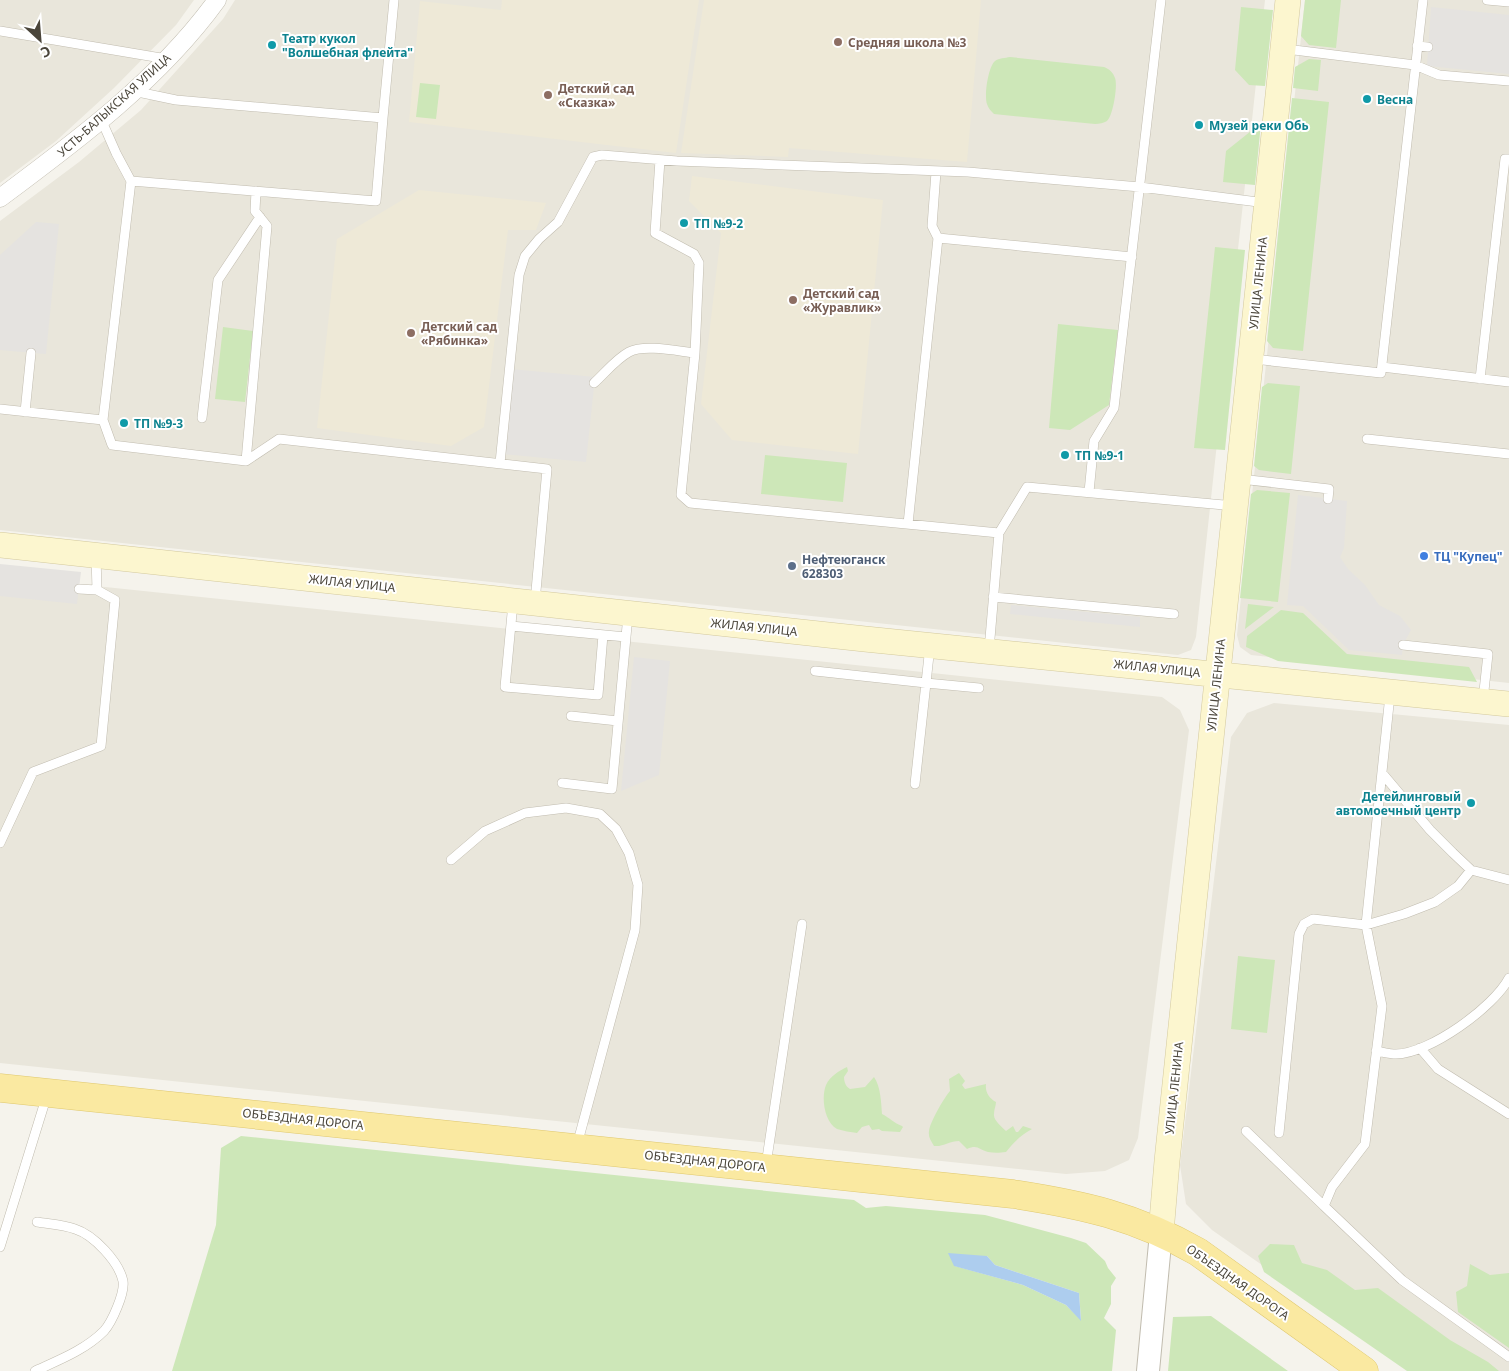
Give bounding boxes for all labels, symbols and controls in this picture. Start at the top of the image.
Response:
north arrow [15,15,65,65]
place label: Театр кукол "Волшебная флейта" [282,30,413,61]
place label: Средняя школа №3 [848,34,967,51]
marker: Средняя школа №3 [832,36,844,48]
marker: Театр кукол "Волшебная флейта" [266,39,278,51]
text: С [38,42,54,63]
street label: УСТЬ-БАЛЫКСКАЯ УЛИЦА [54,49,175,161]
place label: Детский сад «Сказка» [558,80,635,111]
marker: Детский сад «Сказка» [542,89,554,101]
place label: Весна [1377,91,1413,108]
marker: Весна [1361,93,1373,105]
place label: Музей реки Обь [1209,117,1309,134]
marker: Музей реки Обь [1193,119,1205,131]
place label: ТП №9-2 [694,215,743,232]
marker: ТП №9-2 [678,217,690,229]
street label: УЛИЦА ЛЕНИНА [1245,236,1271,330]
place label: Детский сад «Журавлик» [803,285,881,316]
marker: Детский сад «Журавлик» [787,294,799,306]
place label: Детский сад «Рябинка» [421,318,498,349]
marker: Детский сад «Рябинка» [405,327,417,339]
place label: ТП №9-3 [134,415,183,432]
marker: ТП №9-3 [118,417,130,429]
place label: ТП №9-1 [1075,447,1124,464]
marker: ТП №9-1 [1059,449,1071,461]
place label: ТЦ "Купец" [1434,548,1502,565]
marker: ТЦ "Купец" [1418,550,1430,562]
place label: Нефтеюганск 628303 [802,551,886,582]
marker: Нефтеюганск 628303 [786,560,798,572]
street label: ЖИЛАЯ УЛИЦА [308,570,397,596]
street label: ЖИЛАЯ УЛИЦА [710,614,799,640]
street label: УЛИЦА ЛЕНИНА [1203,638,1229,732]
street label: ЖИЛАЯ УЛИЦА [1113,655,1202,681]
place label: Детейлинговый автомоечный центр [1336,788,1461,819]
marker: Детейлинговый автомоечный центр [1465,797,1477,809]
street label: УЛИЦА ЛЕНИНА [1161,1041,1187,1135]
street label: ОБЪЕЗДНАЯ ДОРОГА [242,1104,365,1134]
street label: ОБЪЕЗДНАЯ ДОРОГА [644,1146,767,1176]
street label: ОБЪЕЗДНАЯ ДОРОГА [1183,1240,1293,1324]

